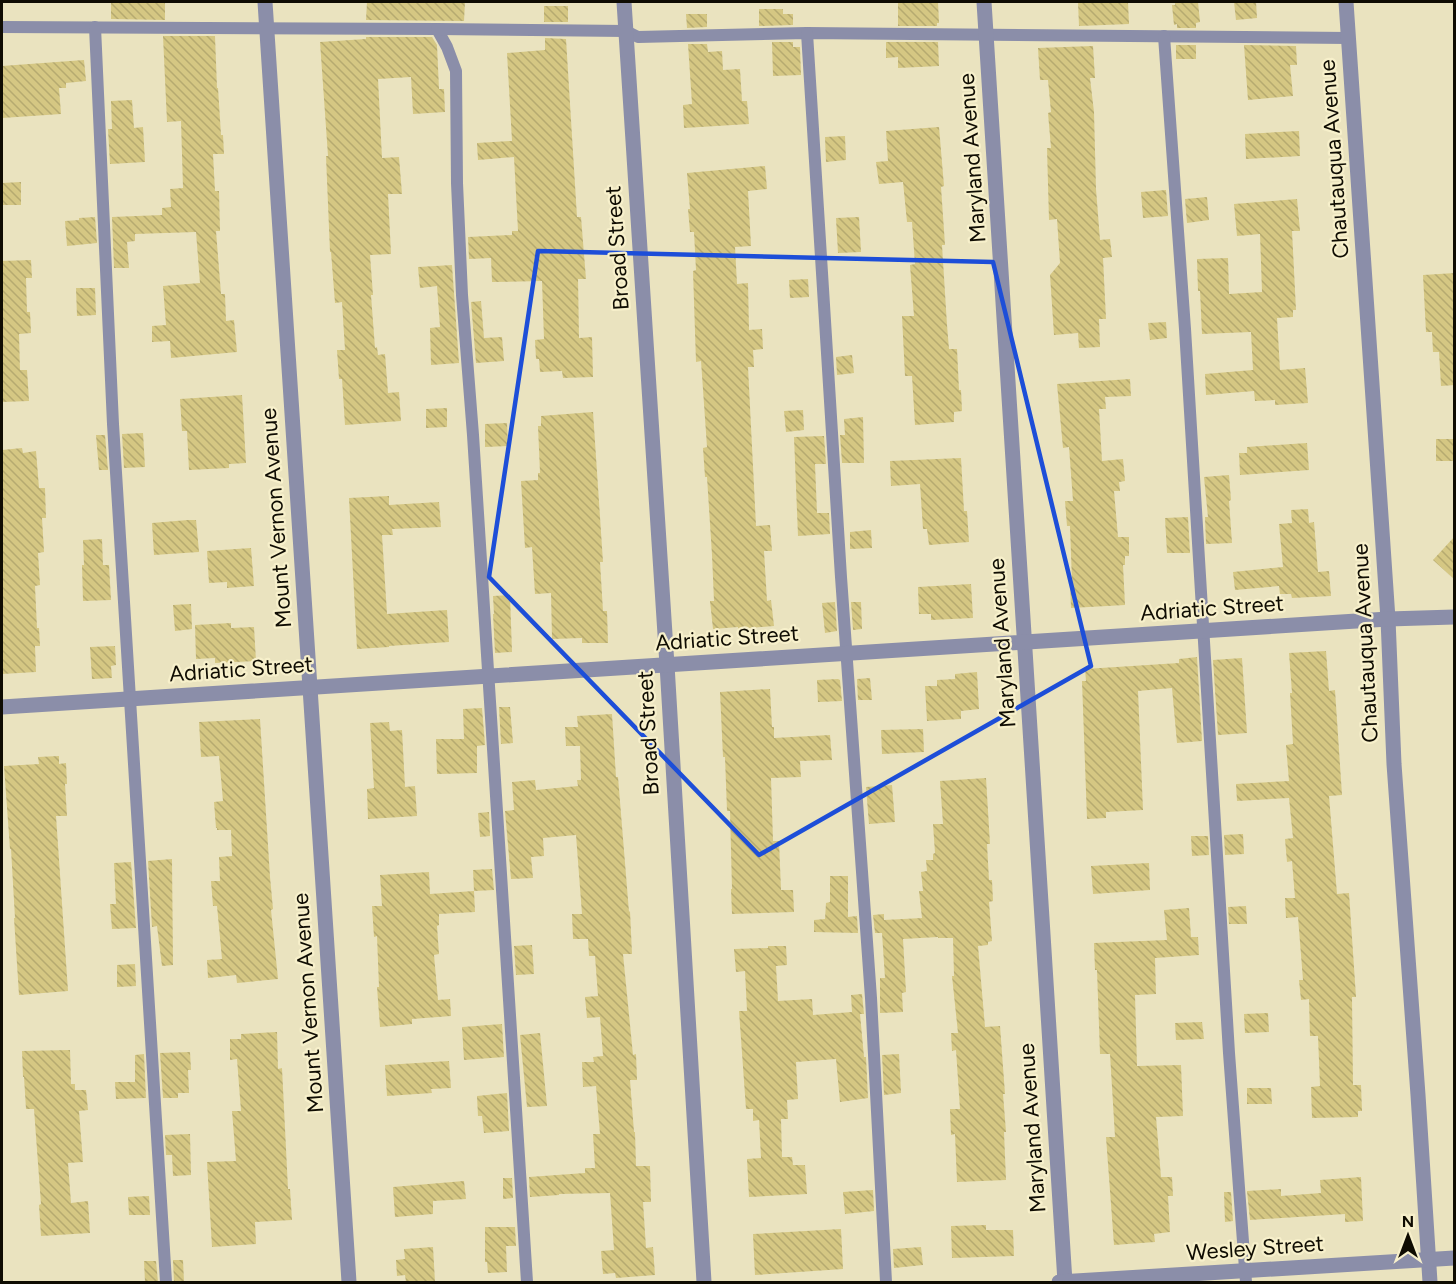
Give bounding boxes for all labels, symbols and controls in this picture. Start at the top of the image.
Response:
street label: Chautauqua Avenue [1314,59,1354,259]
street label: Maryland Avenue [953,72,991,244]
street label: Broad Street [599,185,635,311]
street label: Mount Vernon Avenue [255,407,297,629]
street label: Chautauqua Avenue [1346,543,1384,743]
street label: Maryland Avenue [983,557,1021,729]
street label: Adriatic Street [1139,590,1285,626]
street label: Adriatic Street [654,620,800,656]
street label: Adriatic Street [168,651,314,687]
street label: Broad Street [631,670,665,796]
street label: Mount Vernon Avenue [287,892,329,1114]
street label: Maryland Avenue [1013,1042,1051,1214]
north arrow [1378,1206,1438,1266]
text: N [1402,1212,1414,1231]
street label: Wesley Street [1185,1230,1325,1266]

